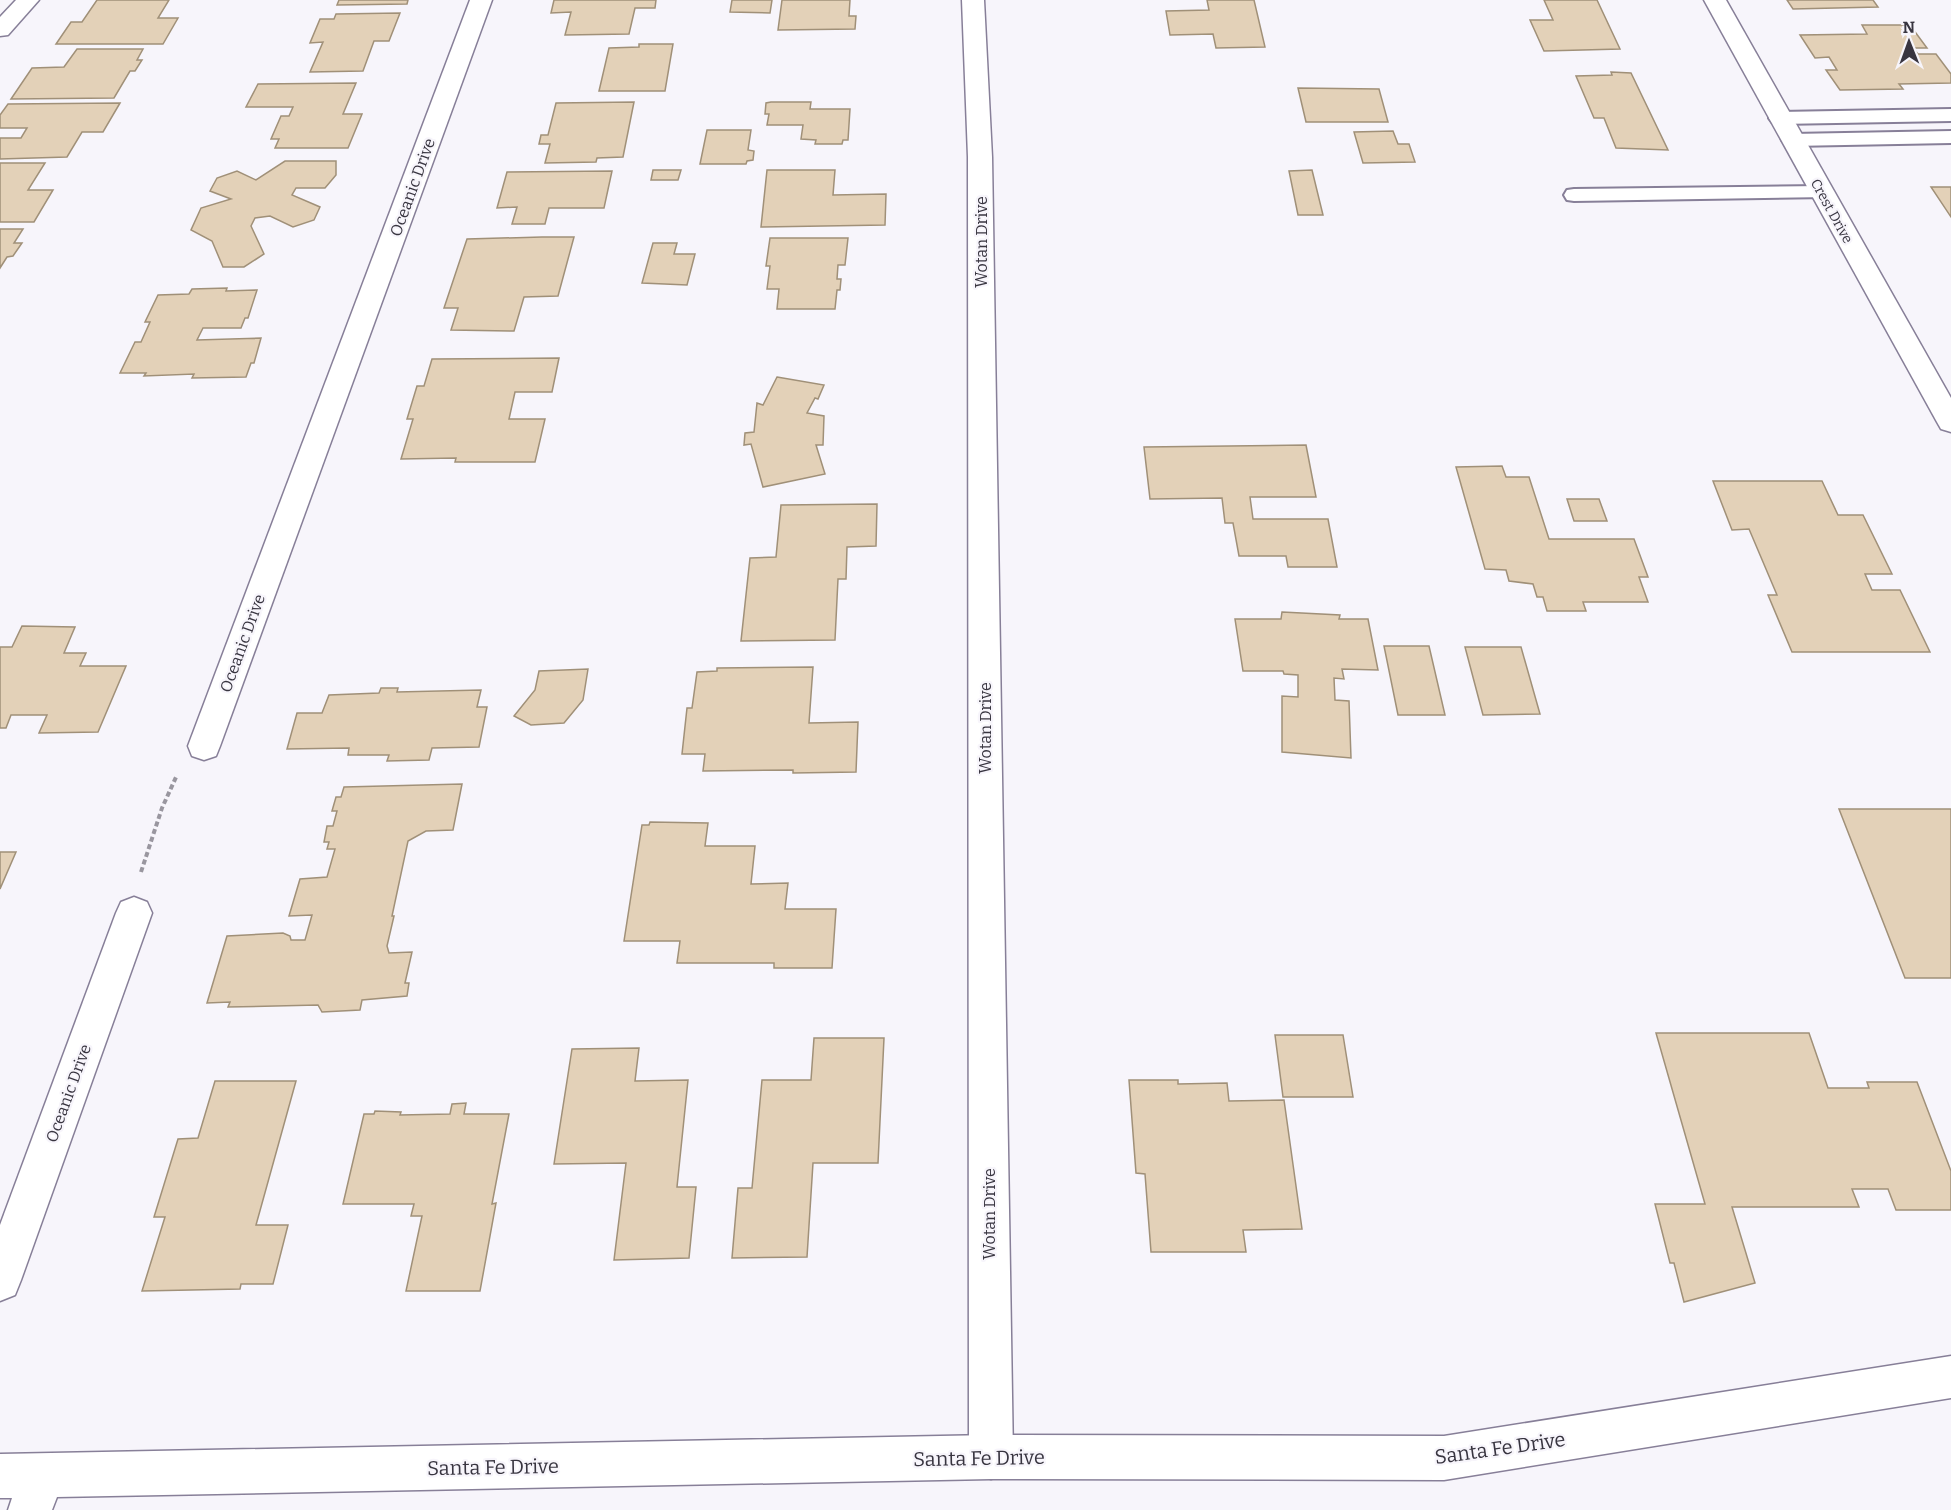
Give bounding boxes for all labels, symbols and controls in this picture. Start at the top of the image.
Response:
north arrow [1879,12,1939,72]
text: N [1902,18,1915,37]
street label: Oceanic Drive [386,136,439,239]
street label: Crest Drive [1807,176,1856,247]
street label: Wotan Drive [972,196,991,288]
street label: Oceanic Drive [216,592,269,695]
street label: Wotan Drive [976,682,995,774]
street label: Oceanic Drive [42,1042,95,1145]
street label: Wotan Drive [980,1168,999,1260]
street label: Santa Fe Drive [1433,1427,1567,1469]
street label: Santa Fe Drive [913,1445,1045,1471]
street label: Santa Fe Drive [427,1454,559,1480]

